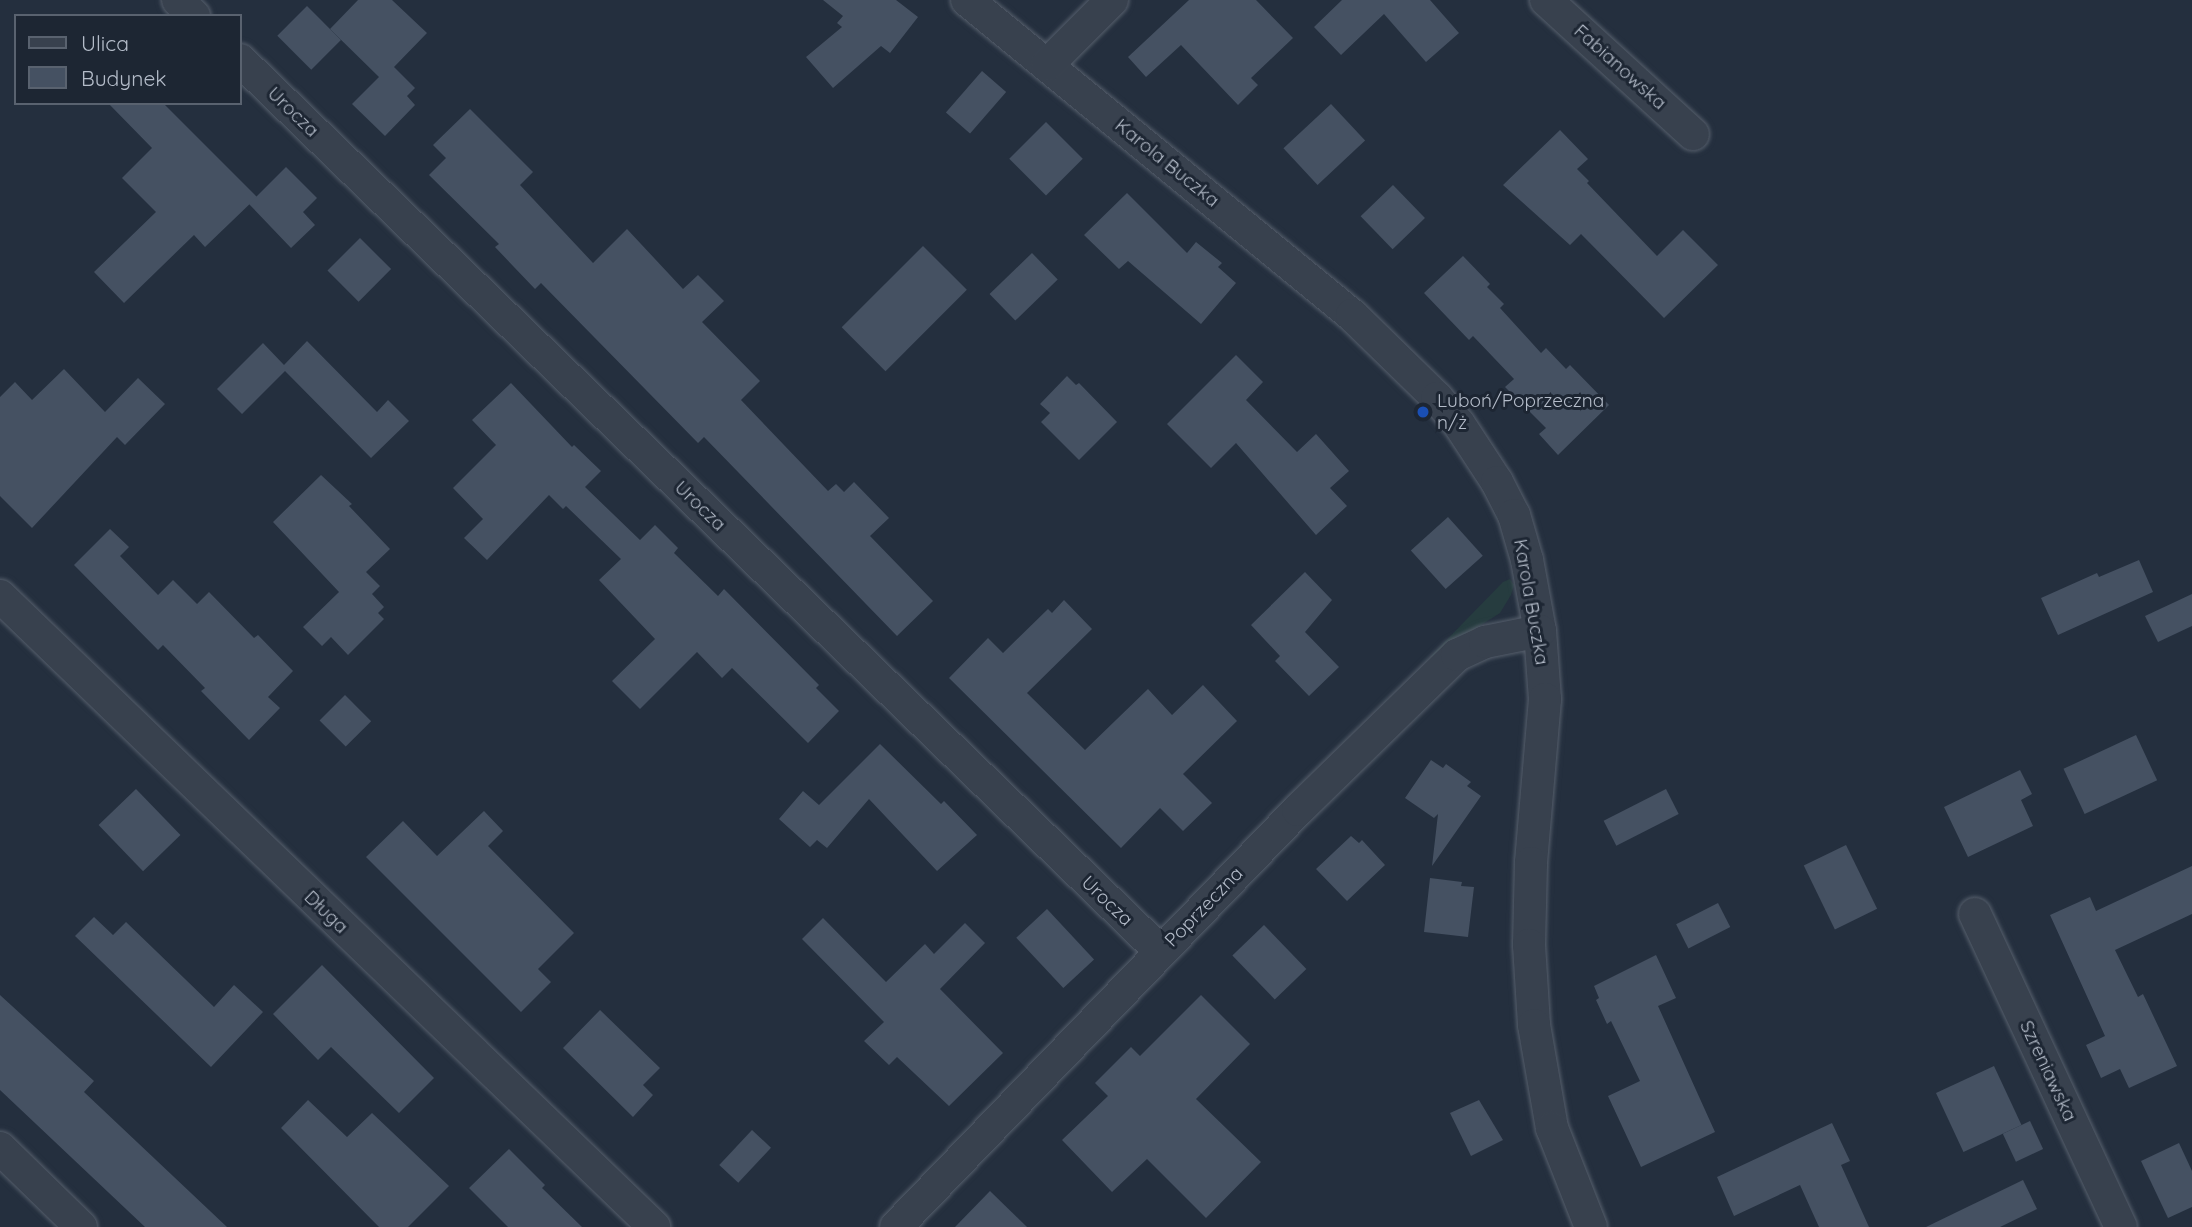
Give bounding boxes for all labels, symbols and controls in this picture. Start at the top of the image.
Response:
legend [14,14,242,105]
street label: Fabianowska [1569,20,1671,114]
text: Ulica [81,30,129,56]
text: Budynek [81,65,167,91]
street label: Urocza [263,82,323,142]
street label: Karola Buczka [1110,114,1224,212]
place label: Luboń/Poprzeczna n/ż [1437,390,1604,434]
marker: Luboń/Poprzeczna n/ż [1415,404,1431,420]
street label: Urocza [670,476,730,536]
street label: Karola Buczka [1509,537,1553,667]
street label: Poprzeczna [1160,862,1248,952]
street label: Urocza [1077,871,1137,931]
street label: Długa [299,886,353,938]
street label: Szreniawska [2015,1017,2081,1125]

